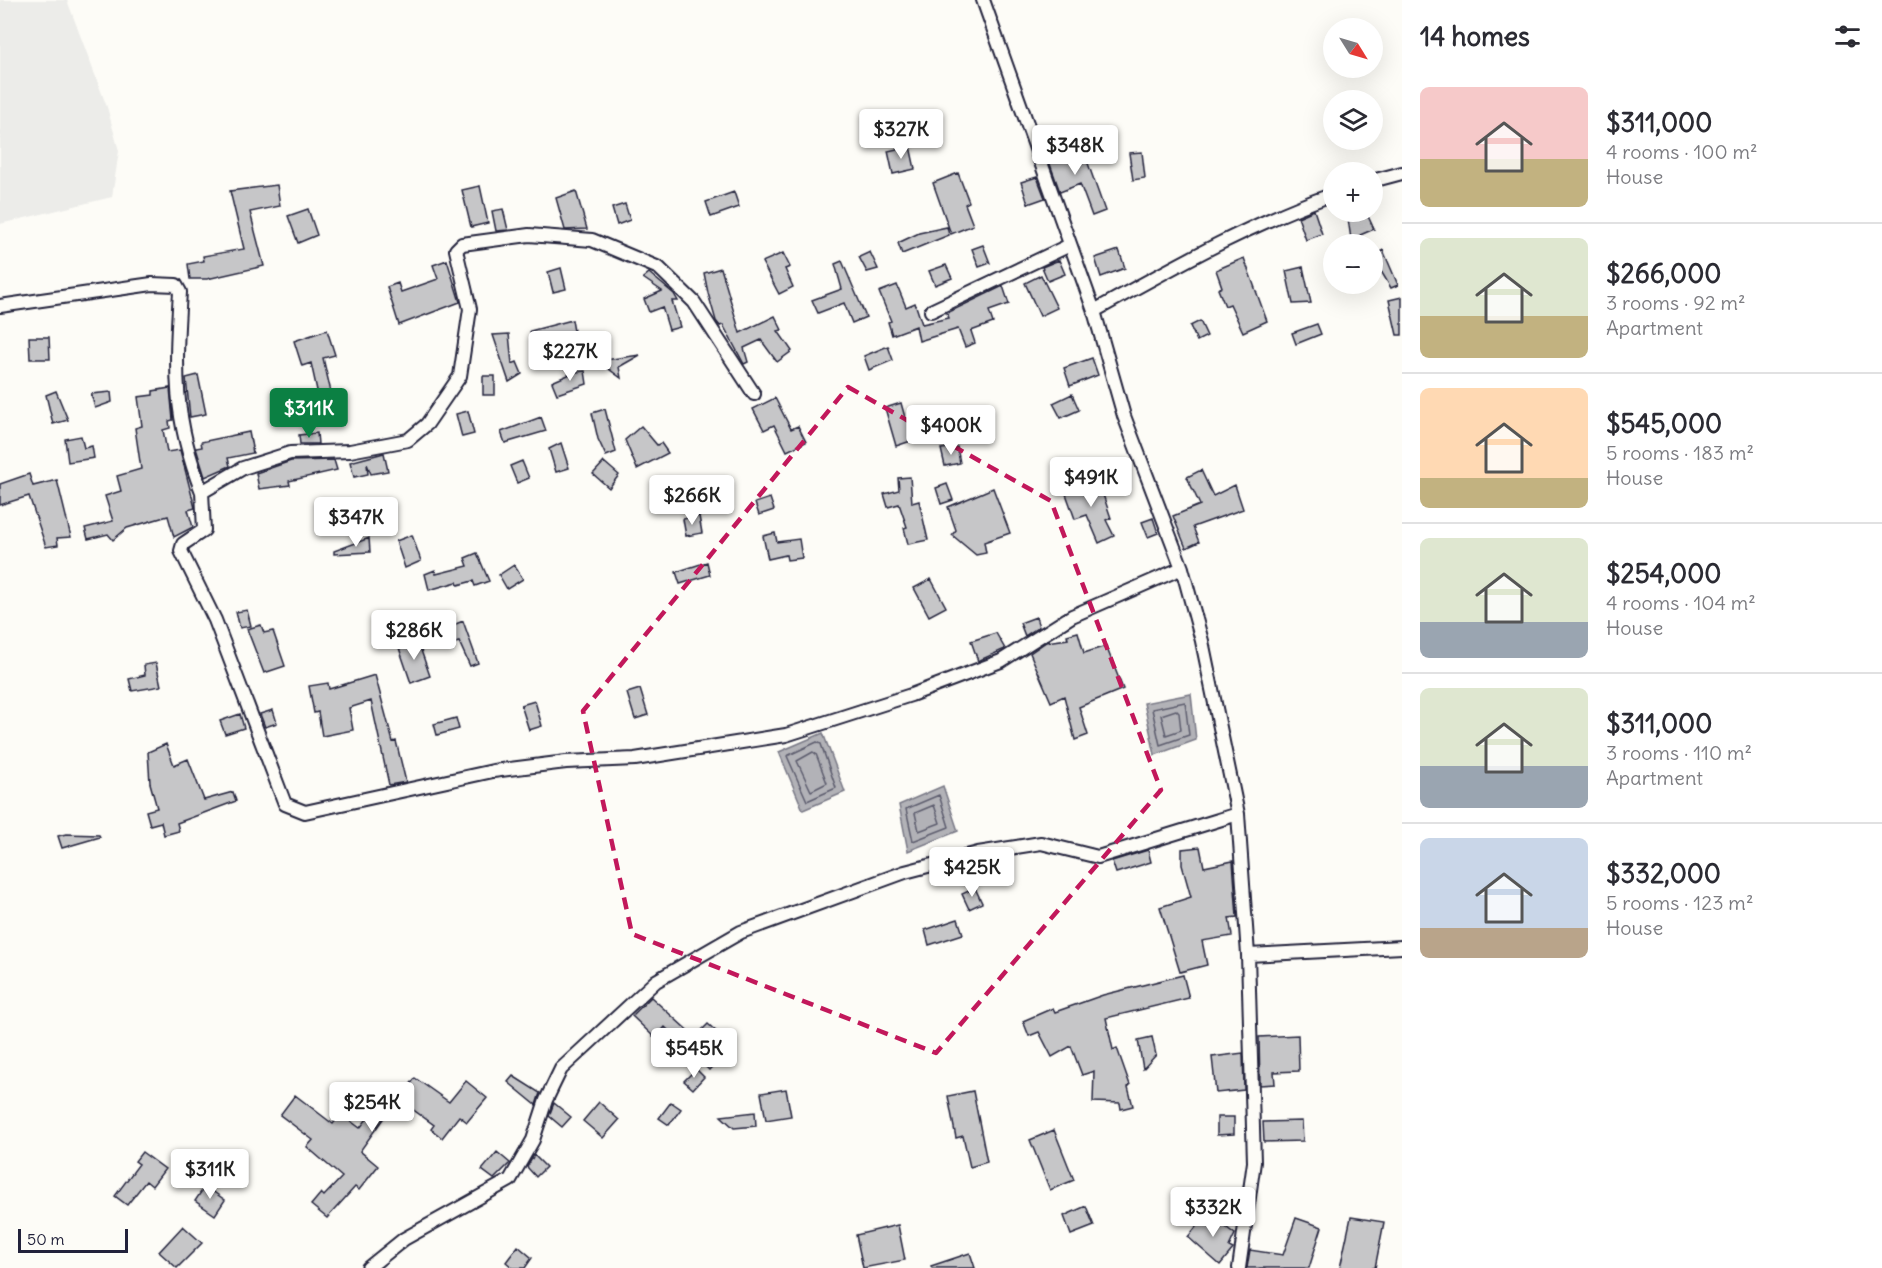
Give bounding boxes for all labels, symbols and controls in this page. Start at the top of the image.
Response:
north arrow [1323,18,1383,78]
map controls [1323,18,1383,294]
text: 14 homes [1420,20,1530,53]
icon: filters [1831,20,1864,53]
button: layers [1323,90,1383,150]
text: $311,000 [1606,106,1712,139]
pin: $327K [859,109,943,160]
icon: home [1468,111,1540,183]
text: $327K [873,116,929,141]
pin: $348K [1033,125,1117,176]
text: $348K [1046,132,1104,157]
text: 4 rooms · 100 m² [1606,139,1757,164]
button: + [1323,162,1383,222]
text: House [1606,164,1663,189]
button: − [1323,234,1383,294]
text: $266,000 [1606,257,1721,290]
icon: home [1468,262,1540,334]
text: 3 rooms · 92 m² [1606,290,1745,315]
text: Apartment [1606,315,1703,340]
pin: $227K [528,331,612,382]
text: $227K [542,338,598,363]
pin: $311K [267,388,351,439]
text: $311K [284,395,334,420]
pin: $400K [909,405,993,456]
text: $545,000 [1606,407,1722,440]
text: $400K [920,412,982,437]
icon: home [1468,412,1540,484]
text: 5 rooms · 183 m² [1606,440,1754,465]
pin: $491K [1049,457,1133,508]
text: $491K [1064,464,1118,489]
text: House [1606,465,1663,490]
pin: $266K [650,475,734,526]
text: $266K [663,482,721,507]
pin: $347K [314,497,398,548]
text: $347K [328,504,384,529]
text: $254,000 [1606,557,1721,590]
icon: home [1468,562,1540,634]
text: 4 rooms · 104 m² [1606,590,1756,615]
pin: $286K [372,610,456,661]
text: House [1606,615,1663,640]
text: $286K [385,617,443,642]
text: $311,000 [1606,707,1712,740]
icon: home [1468,712,1540,784]
text: 3 rooms · 110 m² [1606,740,1752,765]
text: Apartment [1606,765,1703,790]
pin: $425K [930,847,1014,898]
text: $425K [943,854,1001,879]
text: $332,000 [1606,857,1721,890]
icon: home [1468,862,1540,934]
text: 5 rooms · 123 m² [1606,890,1753,915]
text: House [1606,915,1663,940]
pin: $545K [652,1028,736,1079]
text: $545K [665,1035,723,1060]
pin: $254K [330,1082,414,1133]
text: $254K [343,1089,401,1114]
pin: $311K [168,1149,252,1200]
text: $311K [185,1156,235,1181]
pin: $332K [1171,1187,1255,1238]
text: $332K [1184,1194,1242,1219]
scale bar [18,1226,128,1254]
text: 50 m [27,1229,65,1249]

